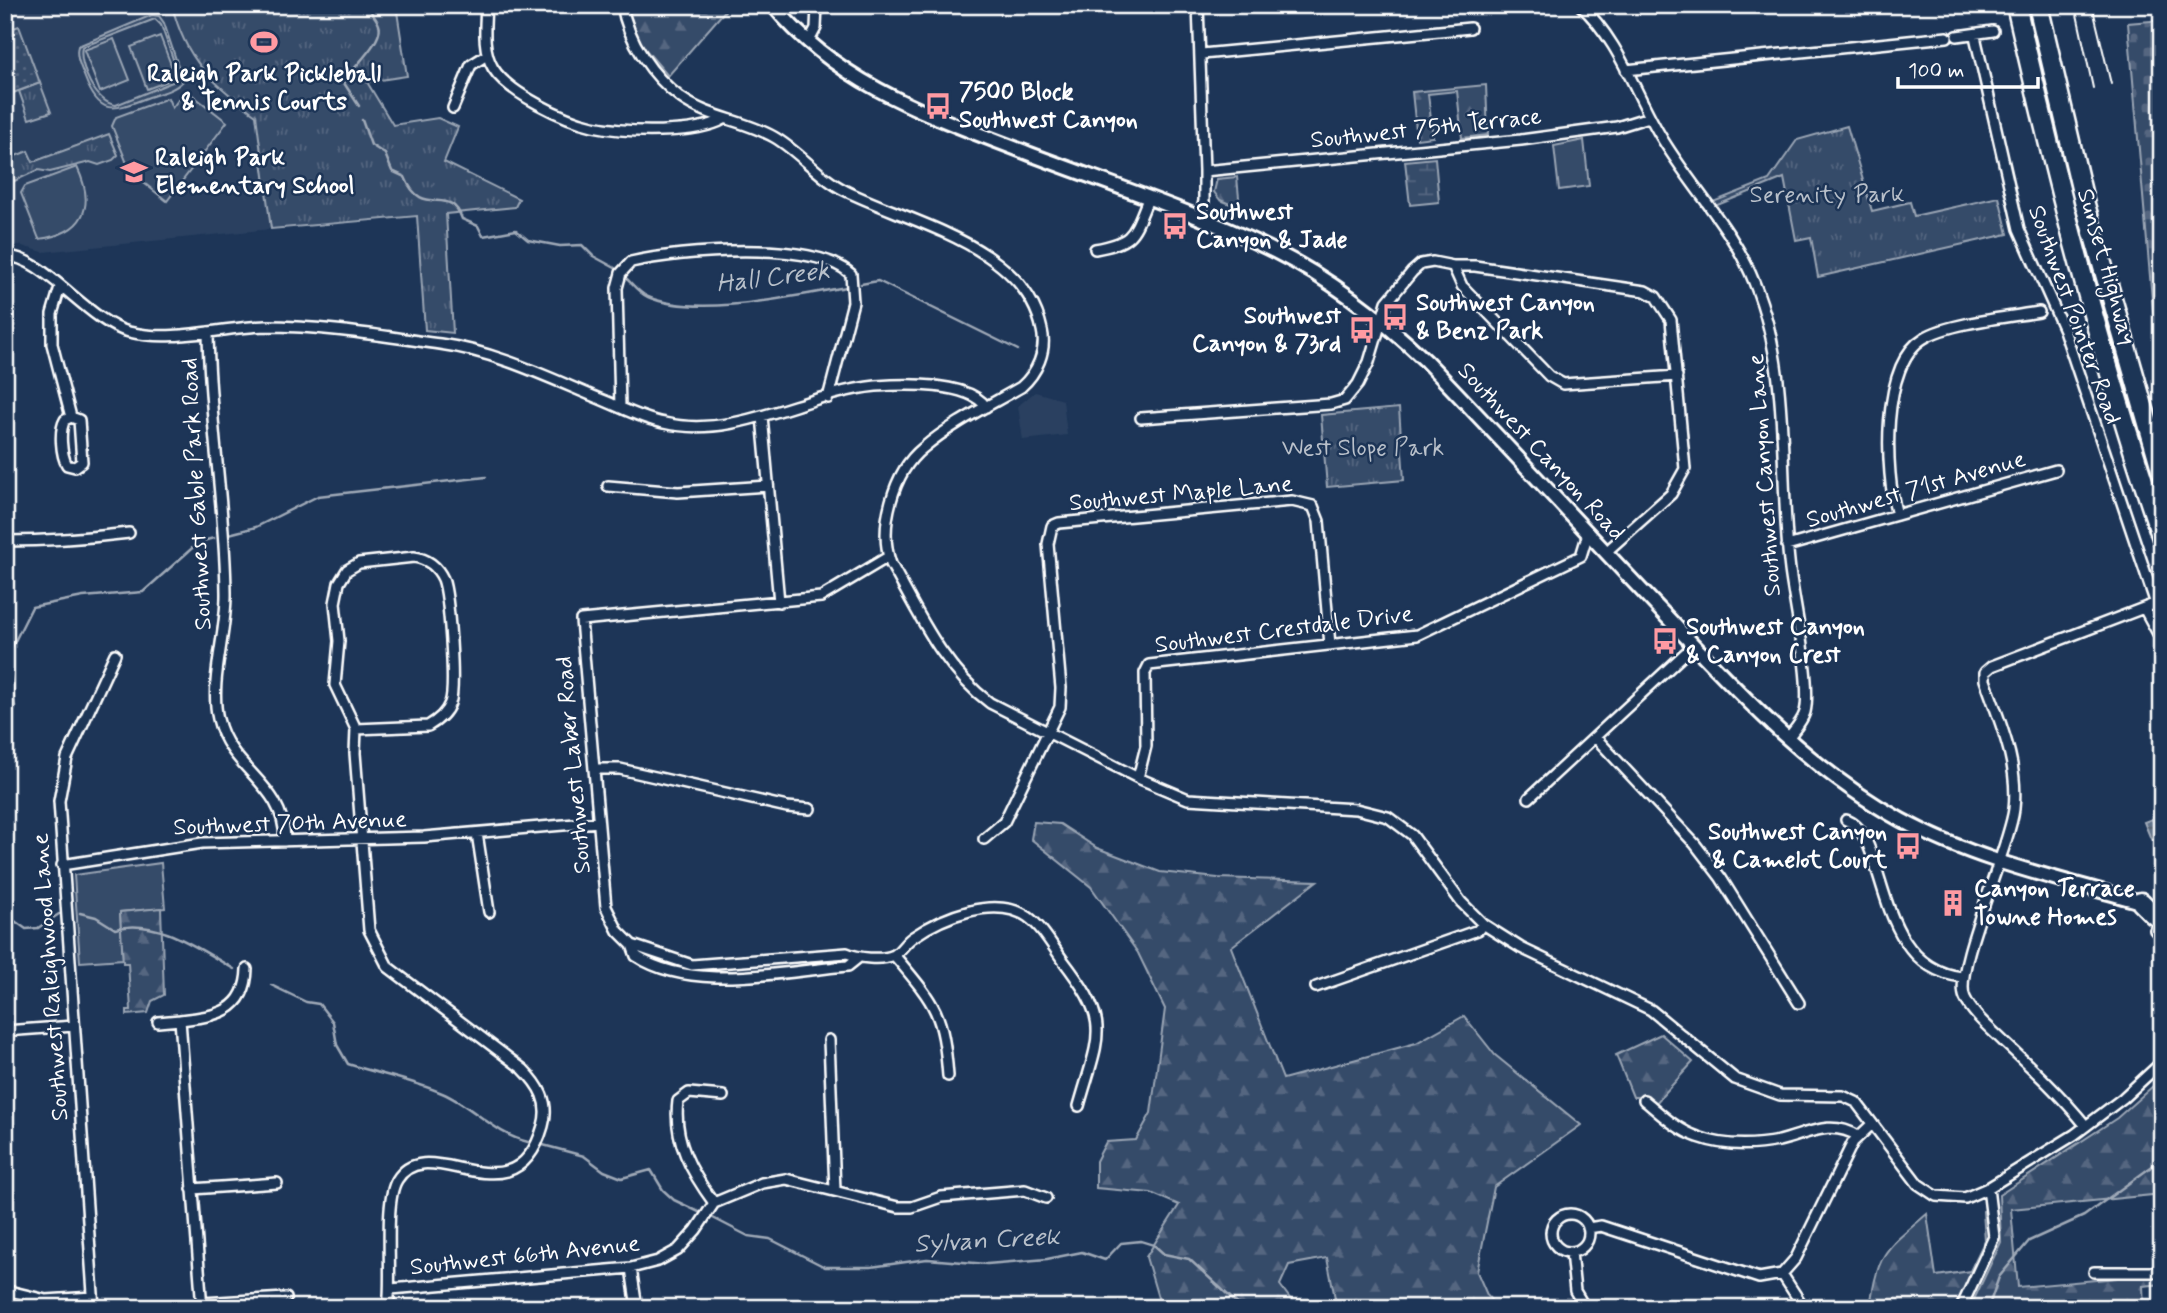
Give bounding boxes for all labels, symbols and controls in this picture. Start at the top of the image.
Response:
sports icon: Raleigh Park Pickleball & Tennis Courts [249,27,279,57]
scale bar [1898,46,2038,90]
text: 100 m [1908,57,1964,85]
place label: Raleigh Park Pickleball & Tennis Courts [147,59,381,118]
place label: 7500 Block Southwest Canyon [959,77,1138,136]
bus stop icon: 7500 Block Southwest Canyon [923,91,953,121]
street label: Southwest 75th Terrace [1309,101,1543,157]
place label: Raleigh Park Elementary School [155,143,355,202]
school or university icon: Raleigh Park Elementary School [119,157,149,187]
park label: Serenity Park [1750,180,1904,211]
street label: Sunset Highway [2067,185,2143,349]
place label: Southwest Canyon & Jade [1196,197,1348,256]
street label: Southwest Pointer Road [2020,201,2128,429]
bus stop icon: Southwest Canyon & Jade [1160,211,1190,241]
water label: Hall Creek [714,254,832,302]
place label: Southwest Canyon & Benz Park [1416,288,1595,347]
place label: Southwest Canyon & 73rd [1192,301,1341,360]
bus stop icon: Southwest Canyon & Benz Park [1380,302,1410,332]
bus stop icon: Southwest Canyon & 73rd [1347,315,1377,345]
street label: Southwest Canyon Lane [1741,352,1789,597]
street label: Southwest Canyon Road [1450,356,1632,548]
street label: Southwest Gable Park Road [174,357,220,631]
park label: West Slope Park [1282,433,1444,464]
street label: Southwest 71st Avenue [1803,444,2029,536]
street label: Southwest Maple Lane [1068,469,1294,519]
street label: Southwest Crestdale Drive [1153,599,1415,661]
place label: Southwest Canyon & Canyon Crest [1686,612,1865,671]
bus stop icon: Southwest Canyon & Canyon Crest [1650,626,1680,656]
street label: Southwest Laber Road [549,655,599,875]
street label: Southwest 70th Avenue [173,804,408,844]
place label: Southwest Canyon & Camelot Court [1708,817,1888,876]
bus stop icon: Southwest Canyon & Camelot Court [1893,831,1923,861]
street label: Southwest Raleighwood Lane [25,832,77,1122]
place label: Canyon Terrace Towne Homes [1974,874,2135,933]
building icon: Canyon Terrace Towne Homes [1938,888,1968,918]
water label: Sylvan Creek [913,1220,1062,1262]
street label: Southwest 66th Avenue [408,1228,642,1283]

